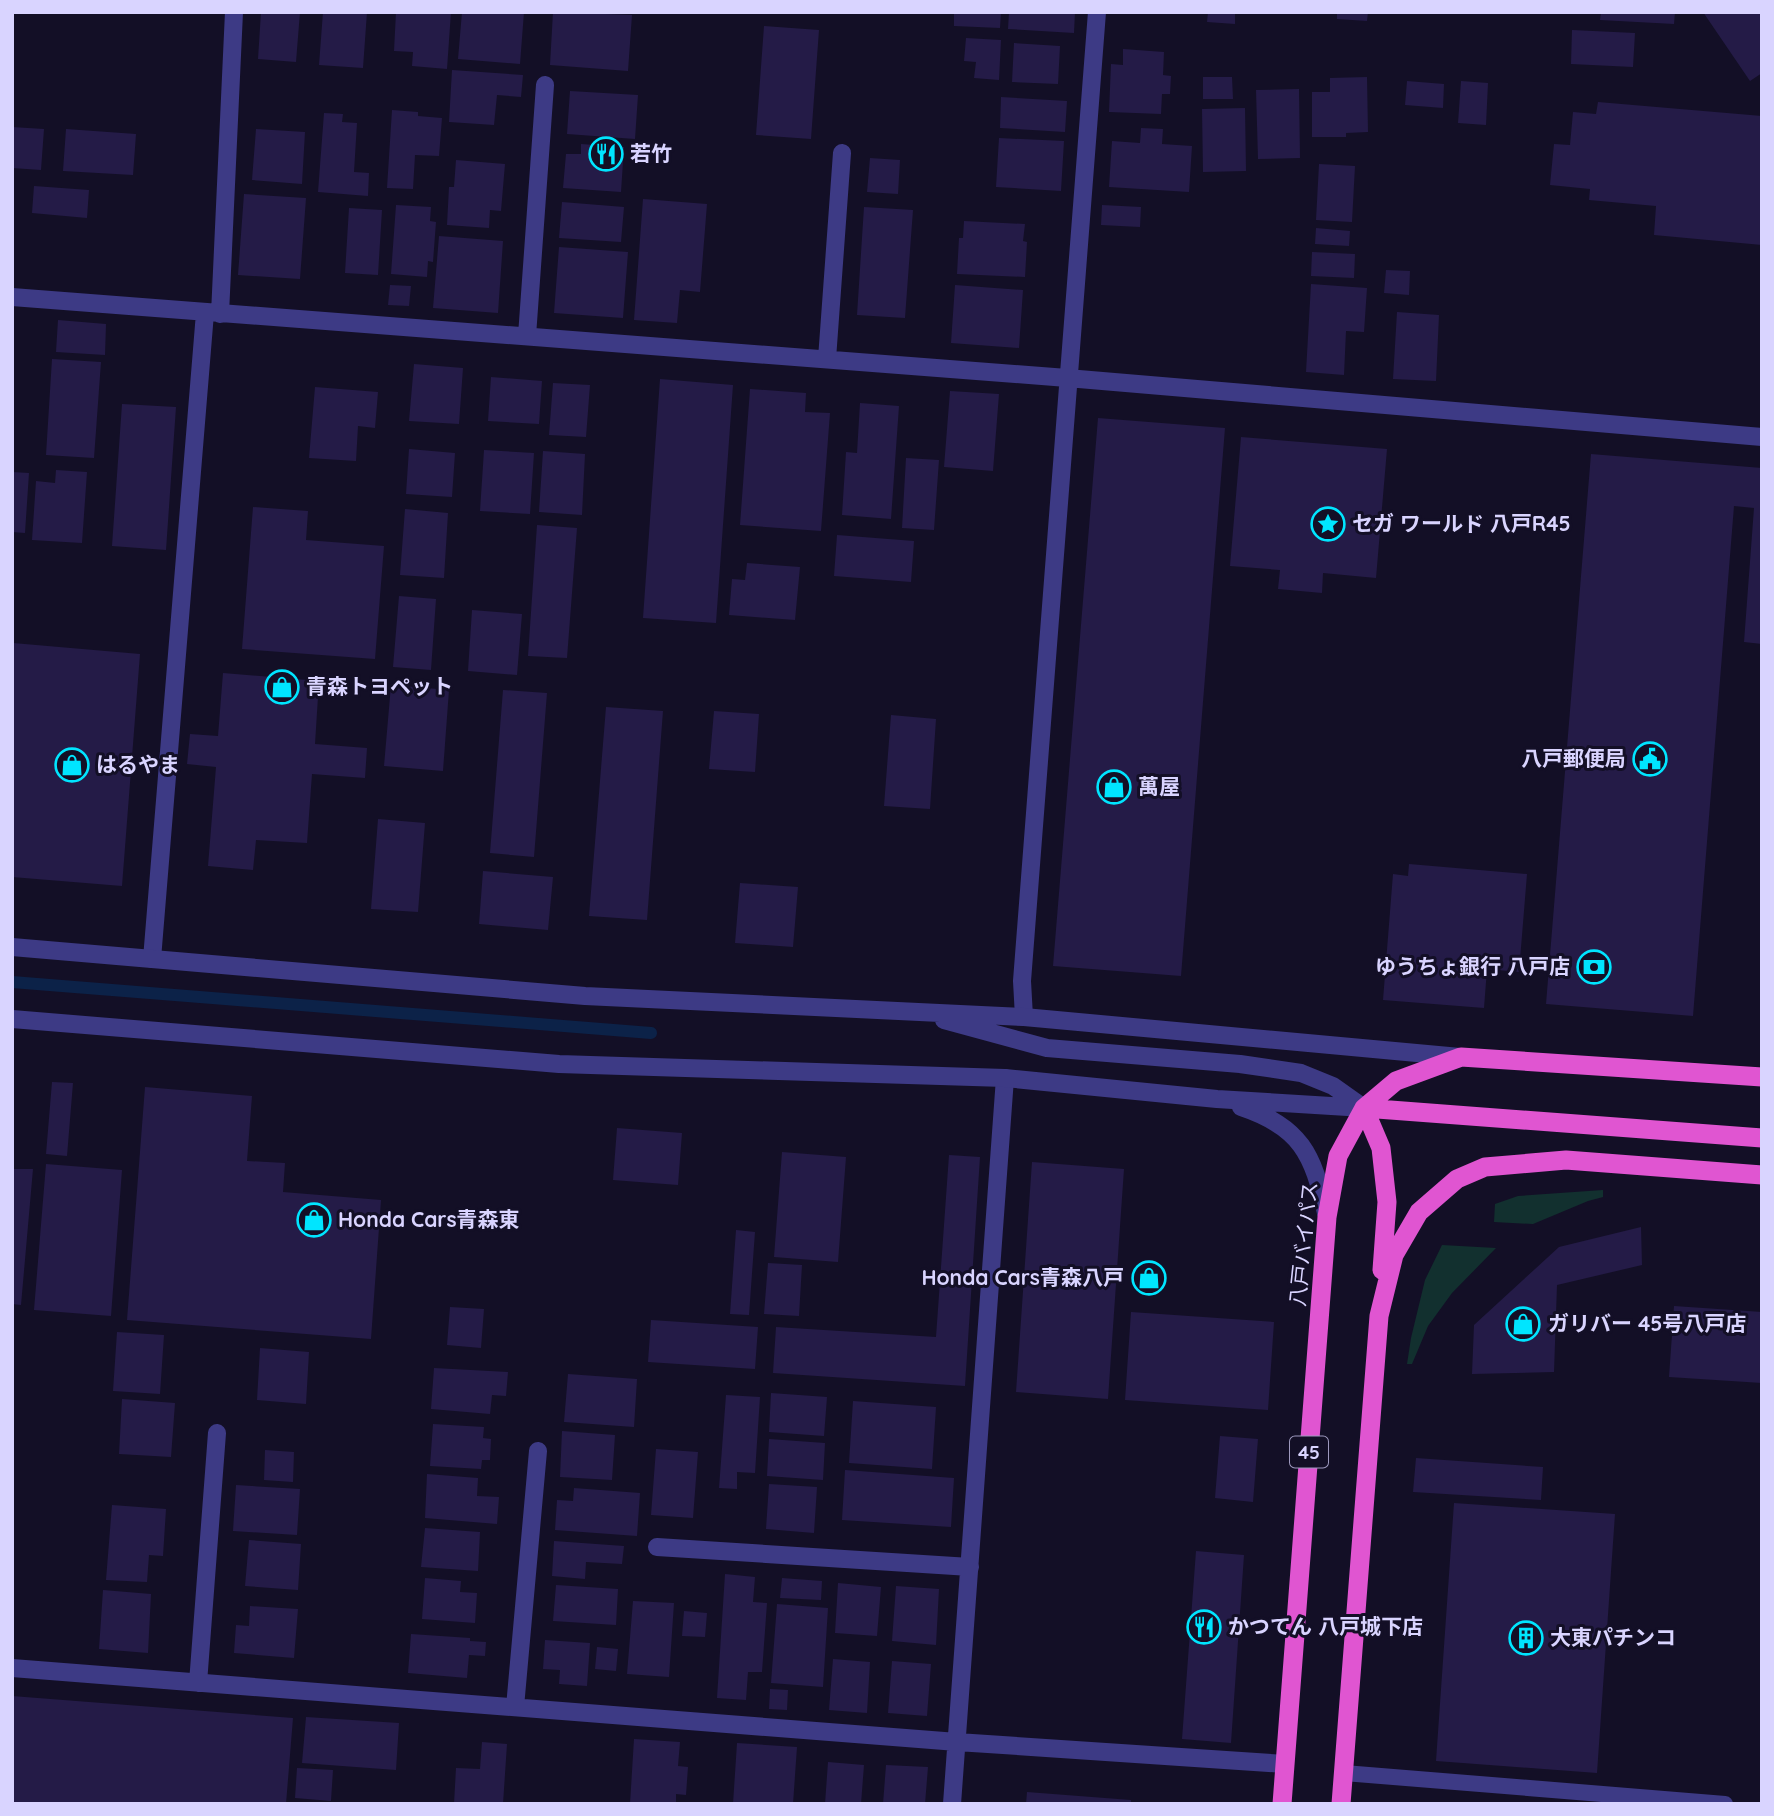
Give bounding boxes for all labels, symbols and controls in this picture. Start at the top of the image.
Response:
restaurant icon: 若竹 [587,135,625,173]
place label: 若竹 [630,140,672,166]
place icon: セガ ワールド 八戸R45 [1309,505,1347,543]
place label: セガ ワールド 八戸R45 [1352,510,1571,536]
shop icon: 青森トヨペット [263,668,301,706]
place label: 青森トヨペット [306,673,453,699]
public building icon: 八戸郵便局 [1631,740,1669,778]
place label: 八戸郵便局 [1521,745,1626,771]
shop icon: はるやま [53,746,91,784]
place label: はるやま [96,751,180,777]
shop icon: 萬屋 [1095,768,1133,806]
place label: 萬屋 [1138,773,1180,799]
bank icon: ゆうちょ銀行 八戸店 [1575,948,1613,986]
place label: ゆうちょ銀行 八戸店 [1375,953,1570,979]
street label: 八戸バイパス [1284,1180,1322,1308]
shop icon: Honda Cars青森東 [295,1201,333,1239]
place label: Honda Cars青森東 [338,1206,520,1232]
shop icon: Honda Cars青森八戸 [1130,1259,1168,1297]
place label: Honda Cars青森八戸 [921,1264,1124,1290]
shop icon: ガリバー 45号八戸店 [1504,1305,1542,1343]
place label: ガリバー 45号八戸店 [1548,1310,1746,1336]
road number: 45 [1290,1436,1328,1468]
restaurant icon: かつてん 八戸城下店 [1185,1608,1223,1646]
place label: かつてん 八戸城下店 [1228,1613,1423,1639]
building icon: 大東パチンコ [1507,1619,1545,1657]
place label: 大東パチンコ [1550,1624,1676,1650]

